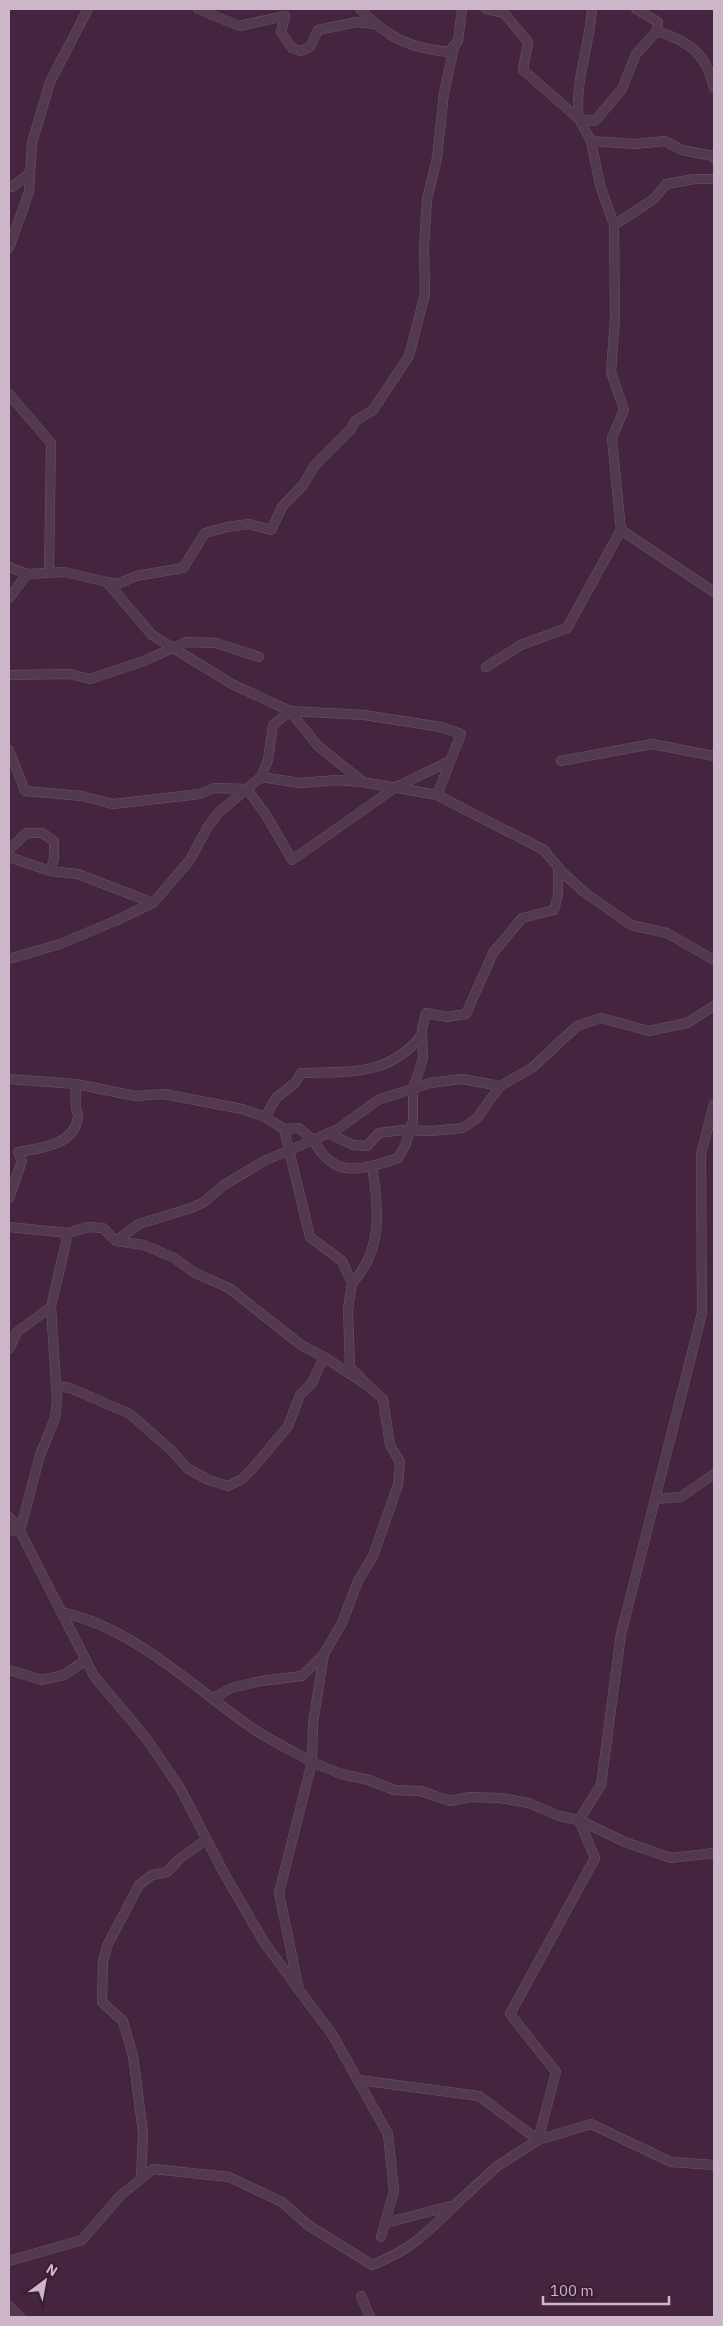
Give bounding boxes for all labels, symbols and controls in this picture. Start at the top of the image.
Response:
north arrow [20,2256,70,2306]
text: N [43,2260,61,2280]
scale bar [543,2274,669,2306]
text: 100 m [550,2281,594,2300]

